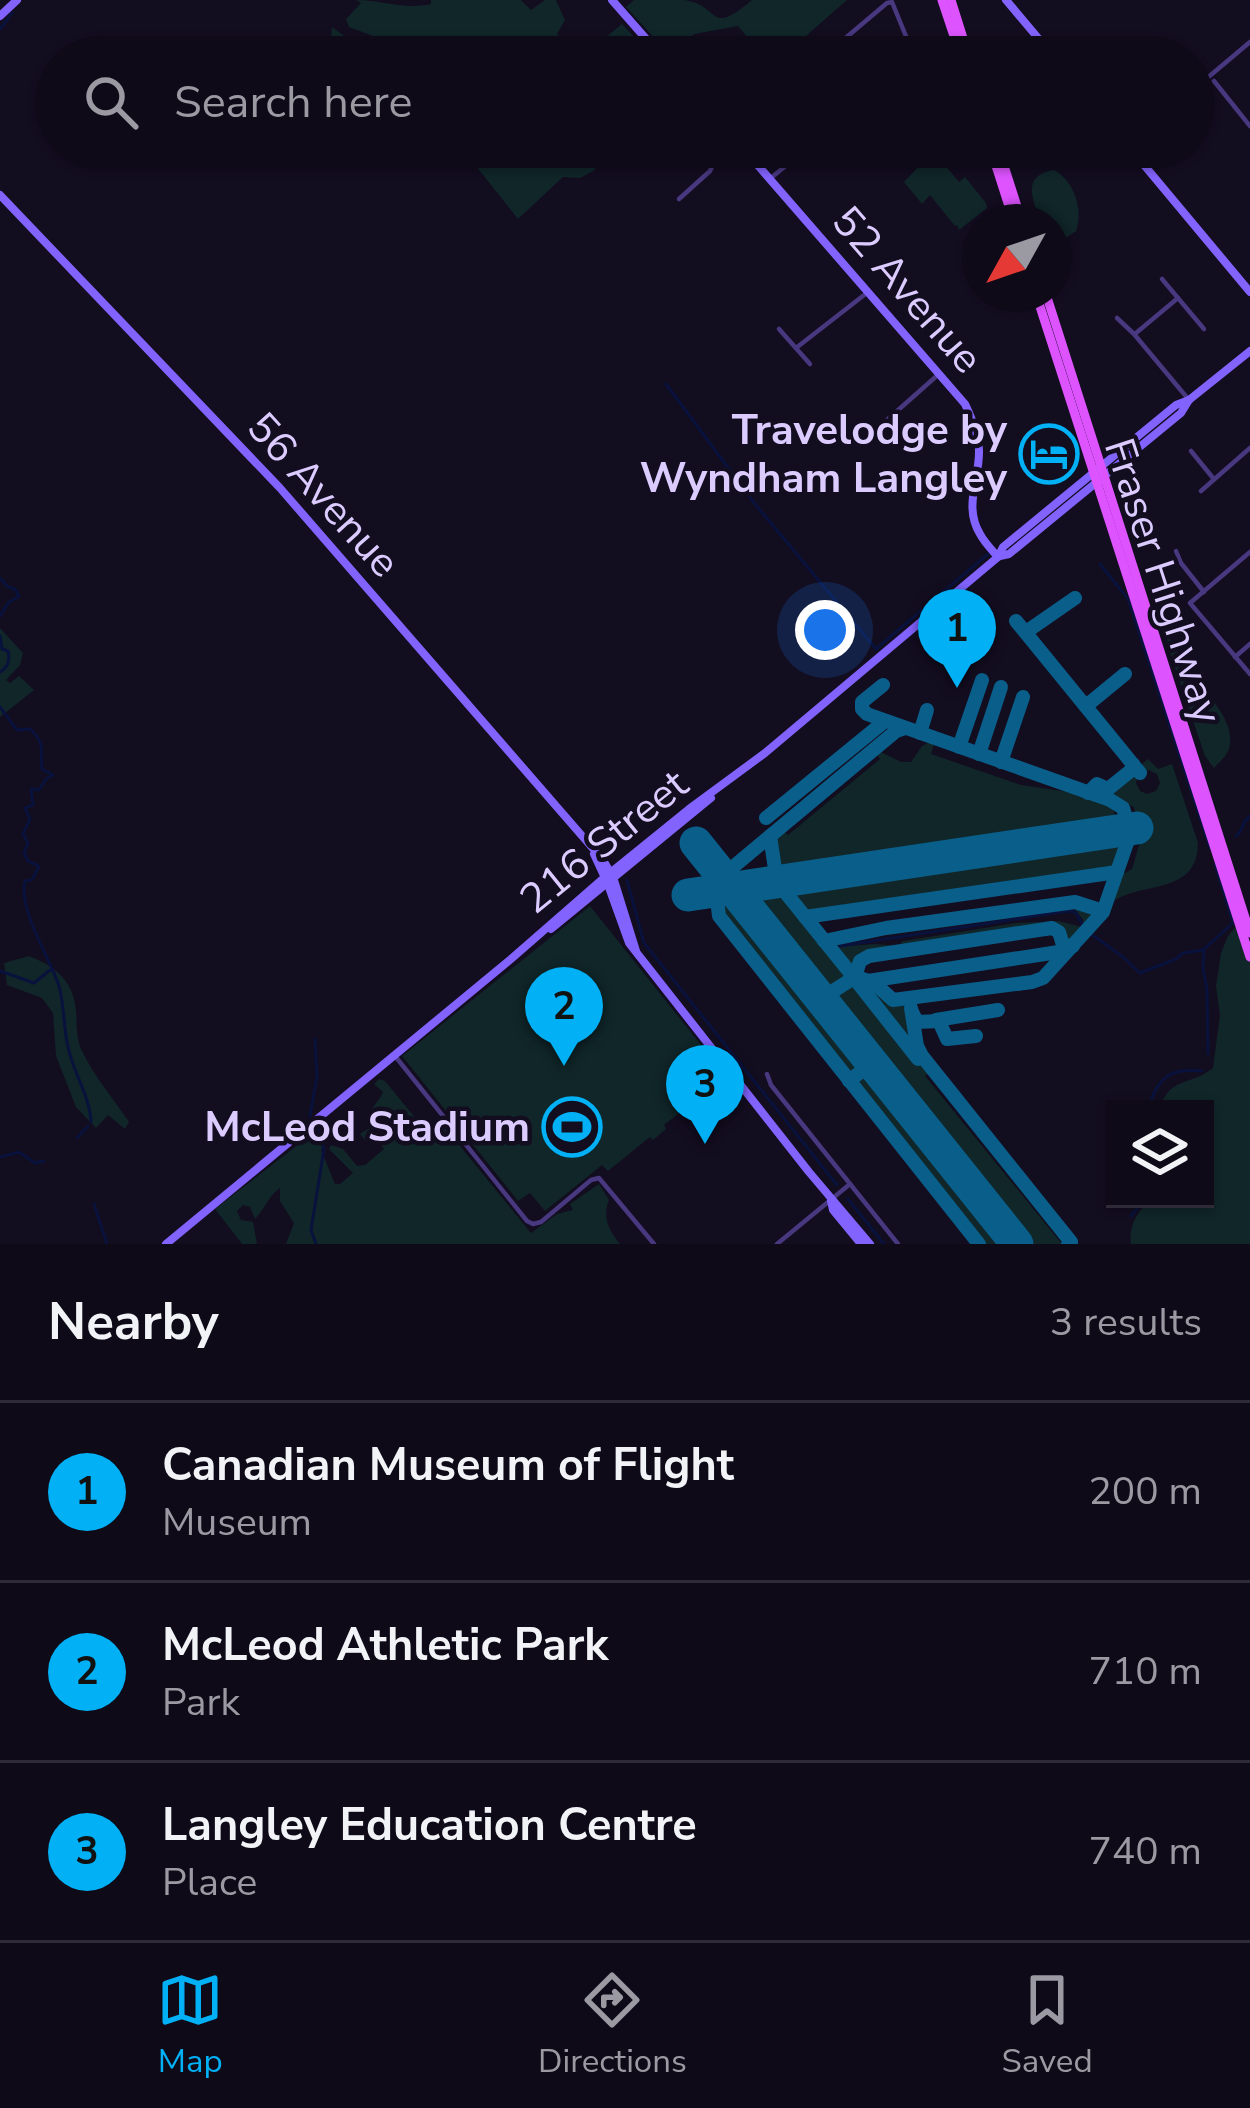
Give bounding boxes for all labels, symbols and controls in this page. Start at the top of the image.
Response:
search box [36,36,1214,168]
icon: search [78,69,144,135]
text: Search here [174,72,413,133]
street label: 52 Avenue [819,194,995,386]
north arrow [962,204,1070,312]
street label: 56 Avenue [234,400,412,590]
place label: Travelodge by Wyndham Langley [640,402,1008,507]
hotel icon: Travelodge by Wyndham Langley [1018,423,1080,485]
street label: Fraser Highway [1090,431,1236,731]
pin: 1 [918,589,996,688]
your location [795,600,855,660]
street label: 216 Street [508,756,700,927]
pin: 2 [525,967,603,1066]
pin: 3 [666,1045,744,1144]
sports icon: McLeod Stadium [541,1096,603,1158]
place label: McLeod Stadium [204,1099,530,1156]
map controls [1106,1100,1214,1208]
button: layers [1106,1100,1214,1208]
text: Nearby [48,1287,219,1357]
text: 3 results [1050,1296,1202,1349]
text: Canadian Museum of Flight [162,1435,734,1496]
text: 1 [75,1465,99,1518]
text: 200 m [1088,1465,1202,1518]
text: Museum [162,1496,312,1549]
text: McLeod Athletic Park [162,1615,609,1676]
text: 2 [75,1645,99,1698]
text: 710 m [1088,1645,1202,1698]
text: Park [162,1676,240,1729]
text: Langley Education Centre [162,1795,697,1856]
text: 3 [75,1825,99,1878]
text: 740 m [1088,1825,1202,1878]
text: Place [162,1856,257,1909]
tab: Map [157,1967,223,2084]
tab: Directions [538,1967,687,2084]
tab: Saved [1001,1967,1093,2084]

